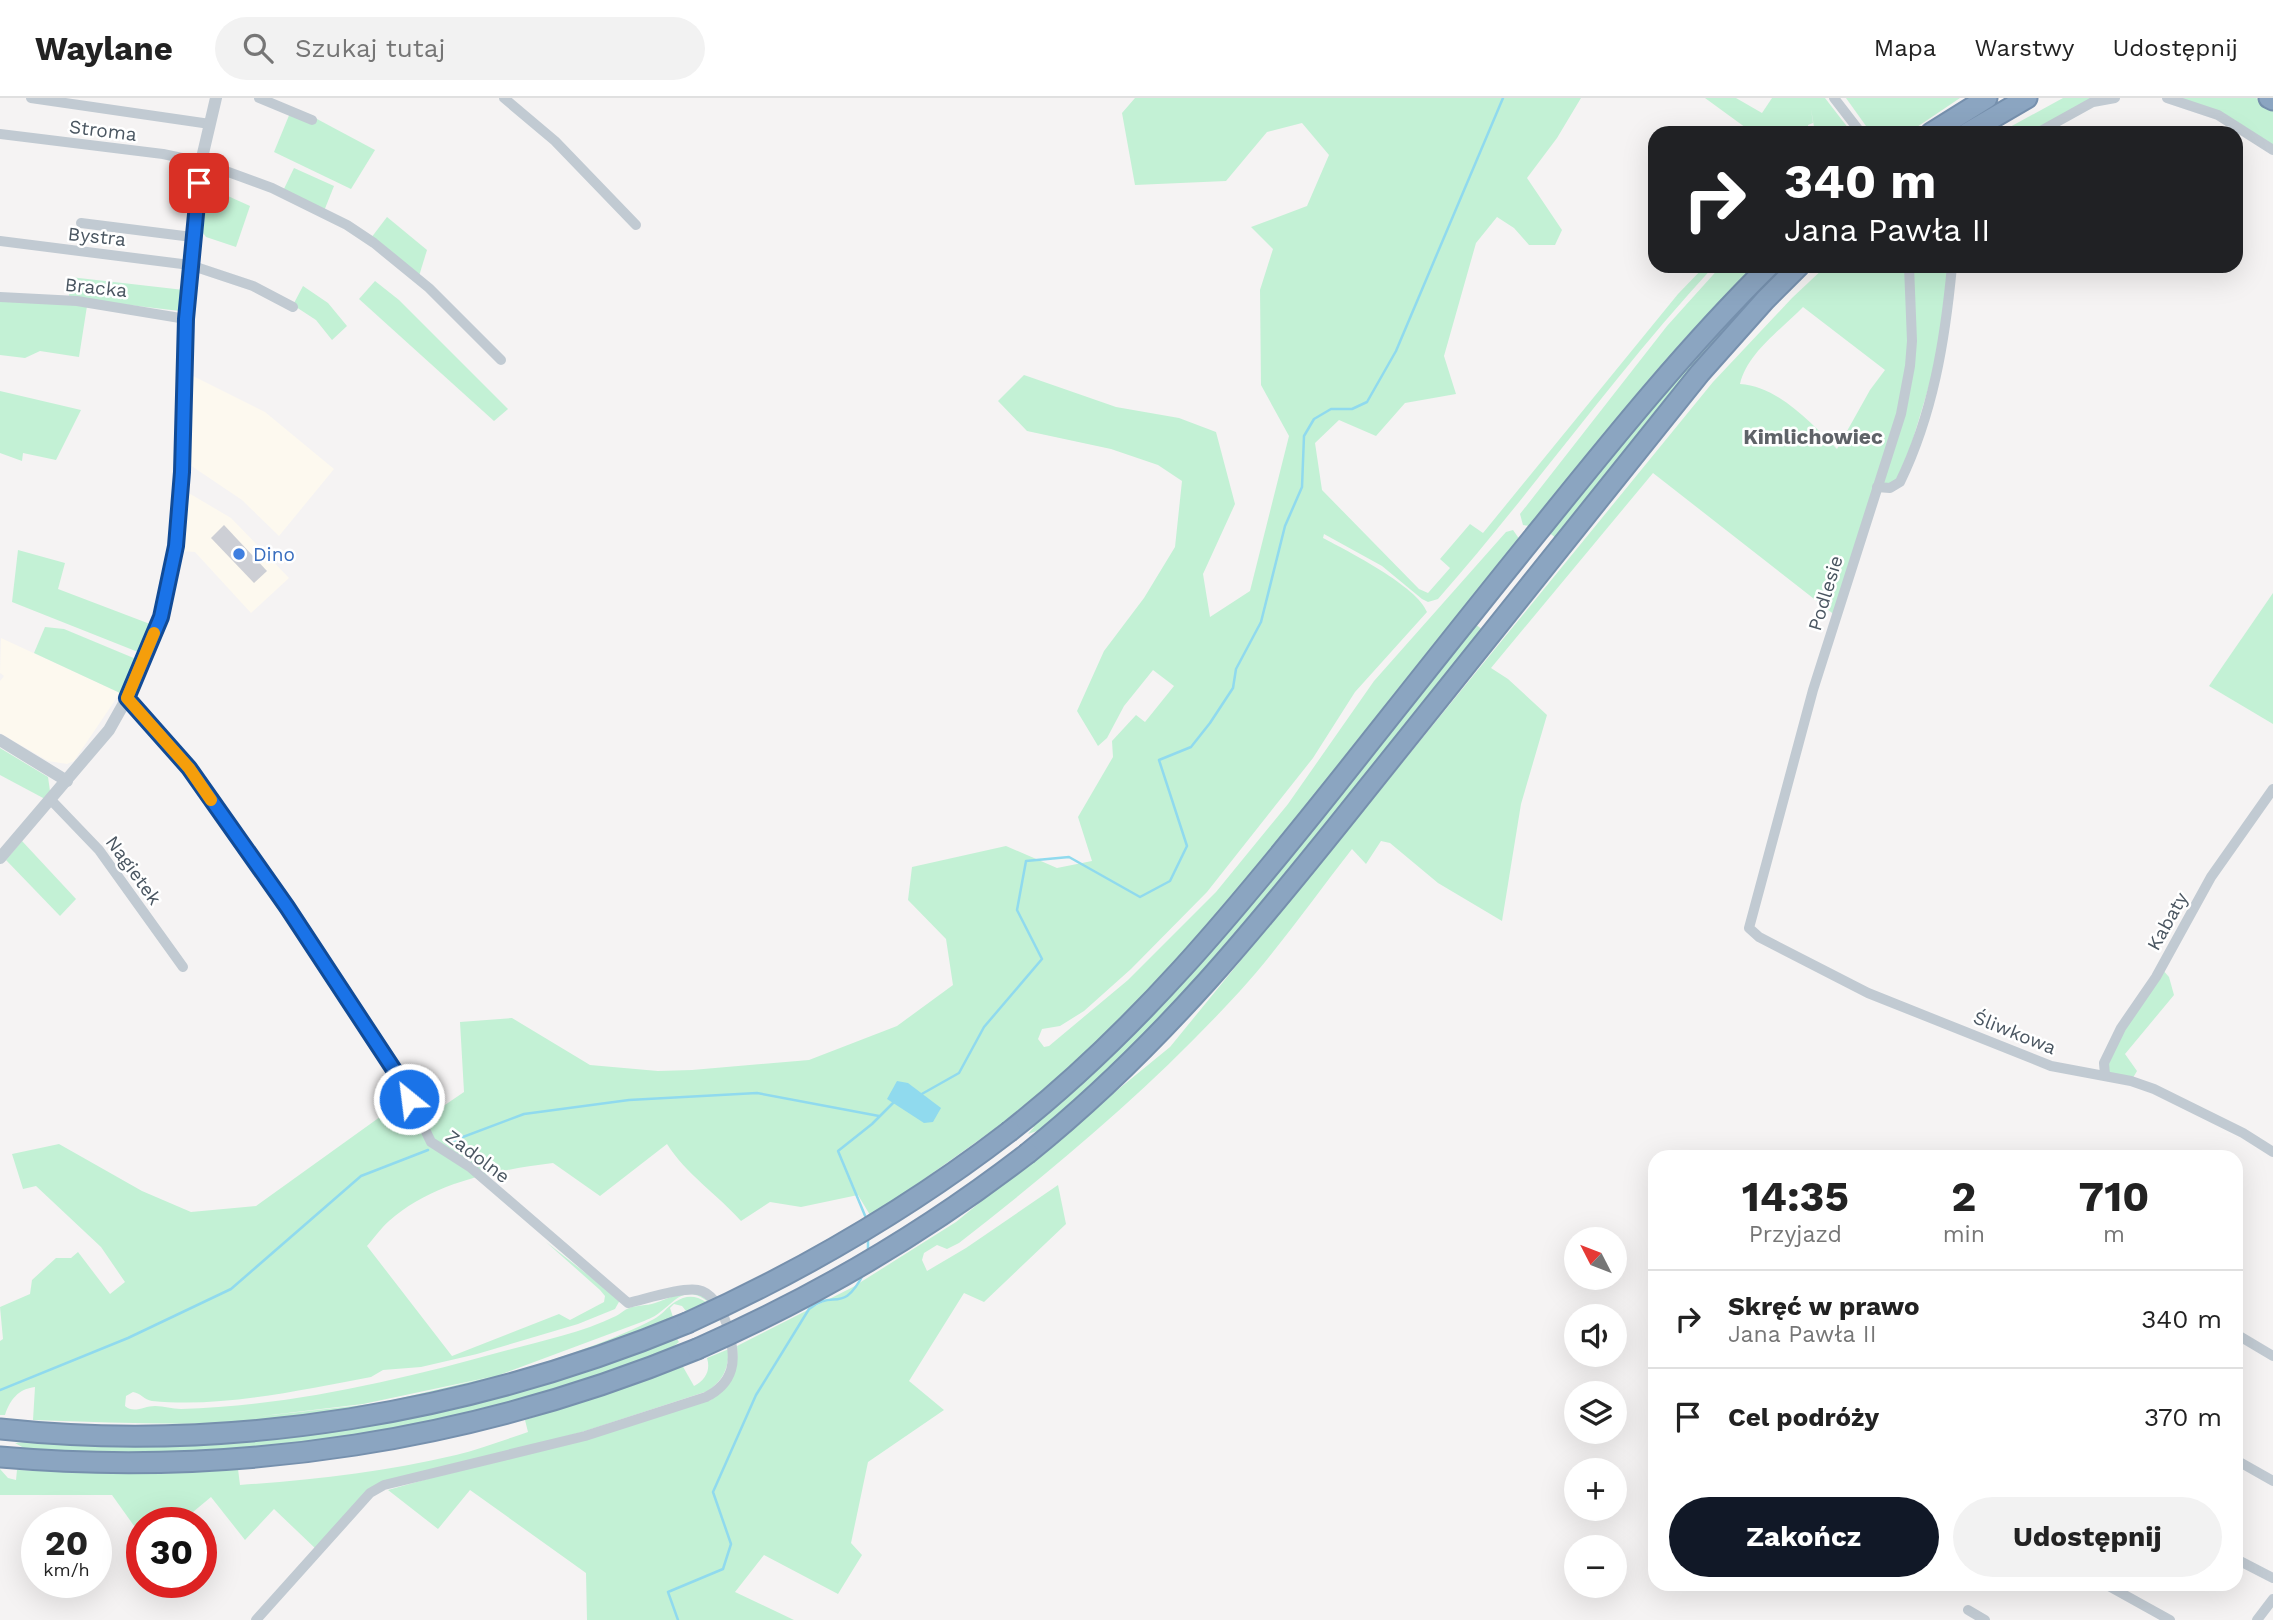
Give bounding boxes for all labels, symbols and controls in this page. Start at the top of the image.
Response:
search box [215,17,705,80]
text: Waylane [35,29,173,68]
icon: search [239,29,277,67]
text: Szukaj tutaj [295,33,445,63]
text: Mapa [1874,34,1936,62]
text: Warstwy [1974,34,2075,62]
text: Udostępnij [2113,34,2238,62]
street label: Stroma [68,115,138,146]
text: 340 m [1784,152,1936,210]
pin [169,153,229,213]
icon: right [1669,154,1760,245]
icon: arrive [180,164,218,202]
text: Jana Pawła II [1784,211,1991,249]
street label: Bystra [67,222,127,251]
street label: Bracka [64,273,129,302]
district label: Kimlichowiec [1743,424,1883,449]
place label: Dino [253,543,295,566]
marker: Dino [231,546,247,562]
street label: Podlesie [1803,553,1848,634]
street label: Nagietek [101,831,167,910]
street label: Kabaty [2142,888,2193,954]
street label: Śliwkowa [1970,1006,2060,1059]
position arrow [372,1062,446,1136]
street label: Zadolne [441,1125,514,1188]
text: 14:35 [1742,1172,1849,1221]
text: 2 [1951,1172,1976,1221]
text: 710 [2079,1172,2149,1221]
text: Przyjazd [1749,1221,1842,1248]
text: min [1943,1221,1985,1248]
text: m [2103,1221,2125,1248]
north arrow [1564,1227,1628,1290]
map controls [1564,1227,1627,1598]
text: Skręć w prawo [1728,1291,1920,1321]
icon: right [1669,1300,1707,1338]
button: sound [1564,1304,1627,1367]
text: 340 m [2141,1304,2222,1334]
text: Jana Pawła II [1728,1321,1876,1348]
button: layers [1564,1381,1627,1444]
icon: arrive [1669,1398,1707,1436]
text: Cel podróży [1728,1402,1879,1432]
text: 370 m [2144,1402,2222,1432]
button: + [1564,1458,1627,1521]
button: Zakończ [1669,1497,1939,1577]
button: Udostępnij [1953,1497,2222,1577]
speed limit sign: 30 [126,1507,217,1598]
text: 20 [45,1522,88,1564]
button: − [1564,1535,1627,1598]
text: km/h [43,1559,90,1580]

